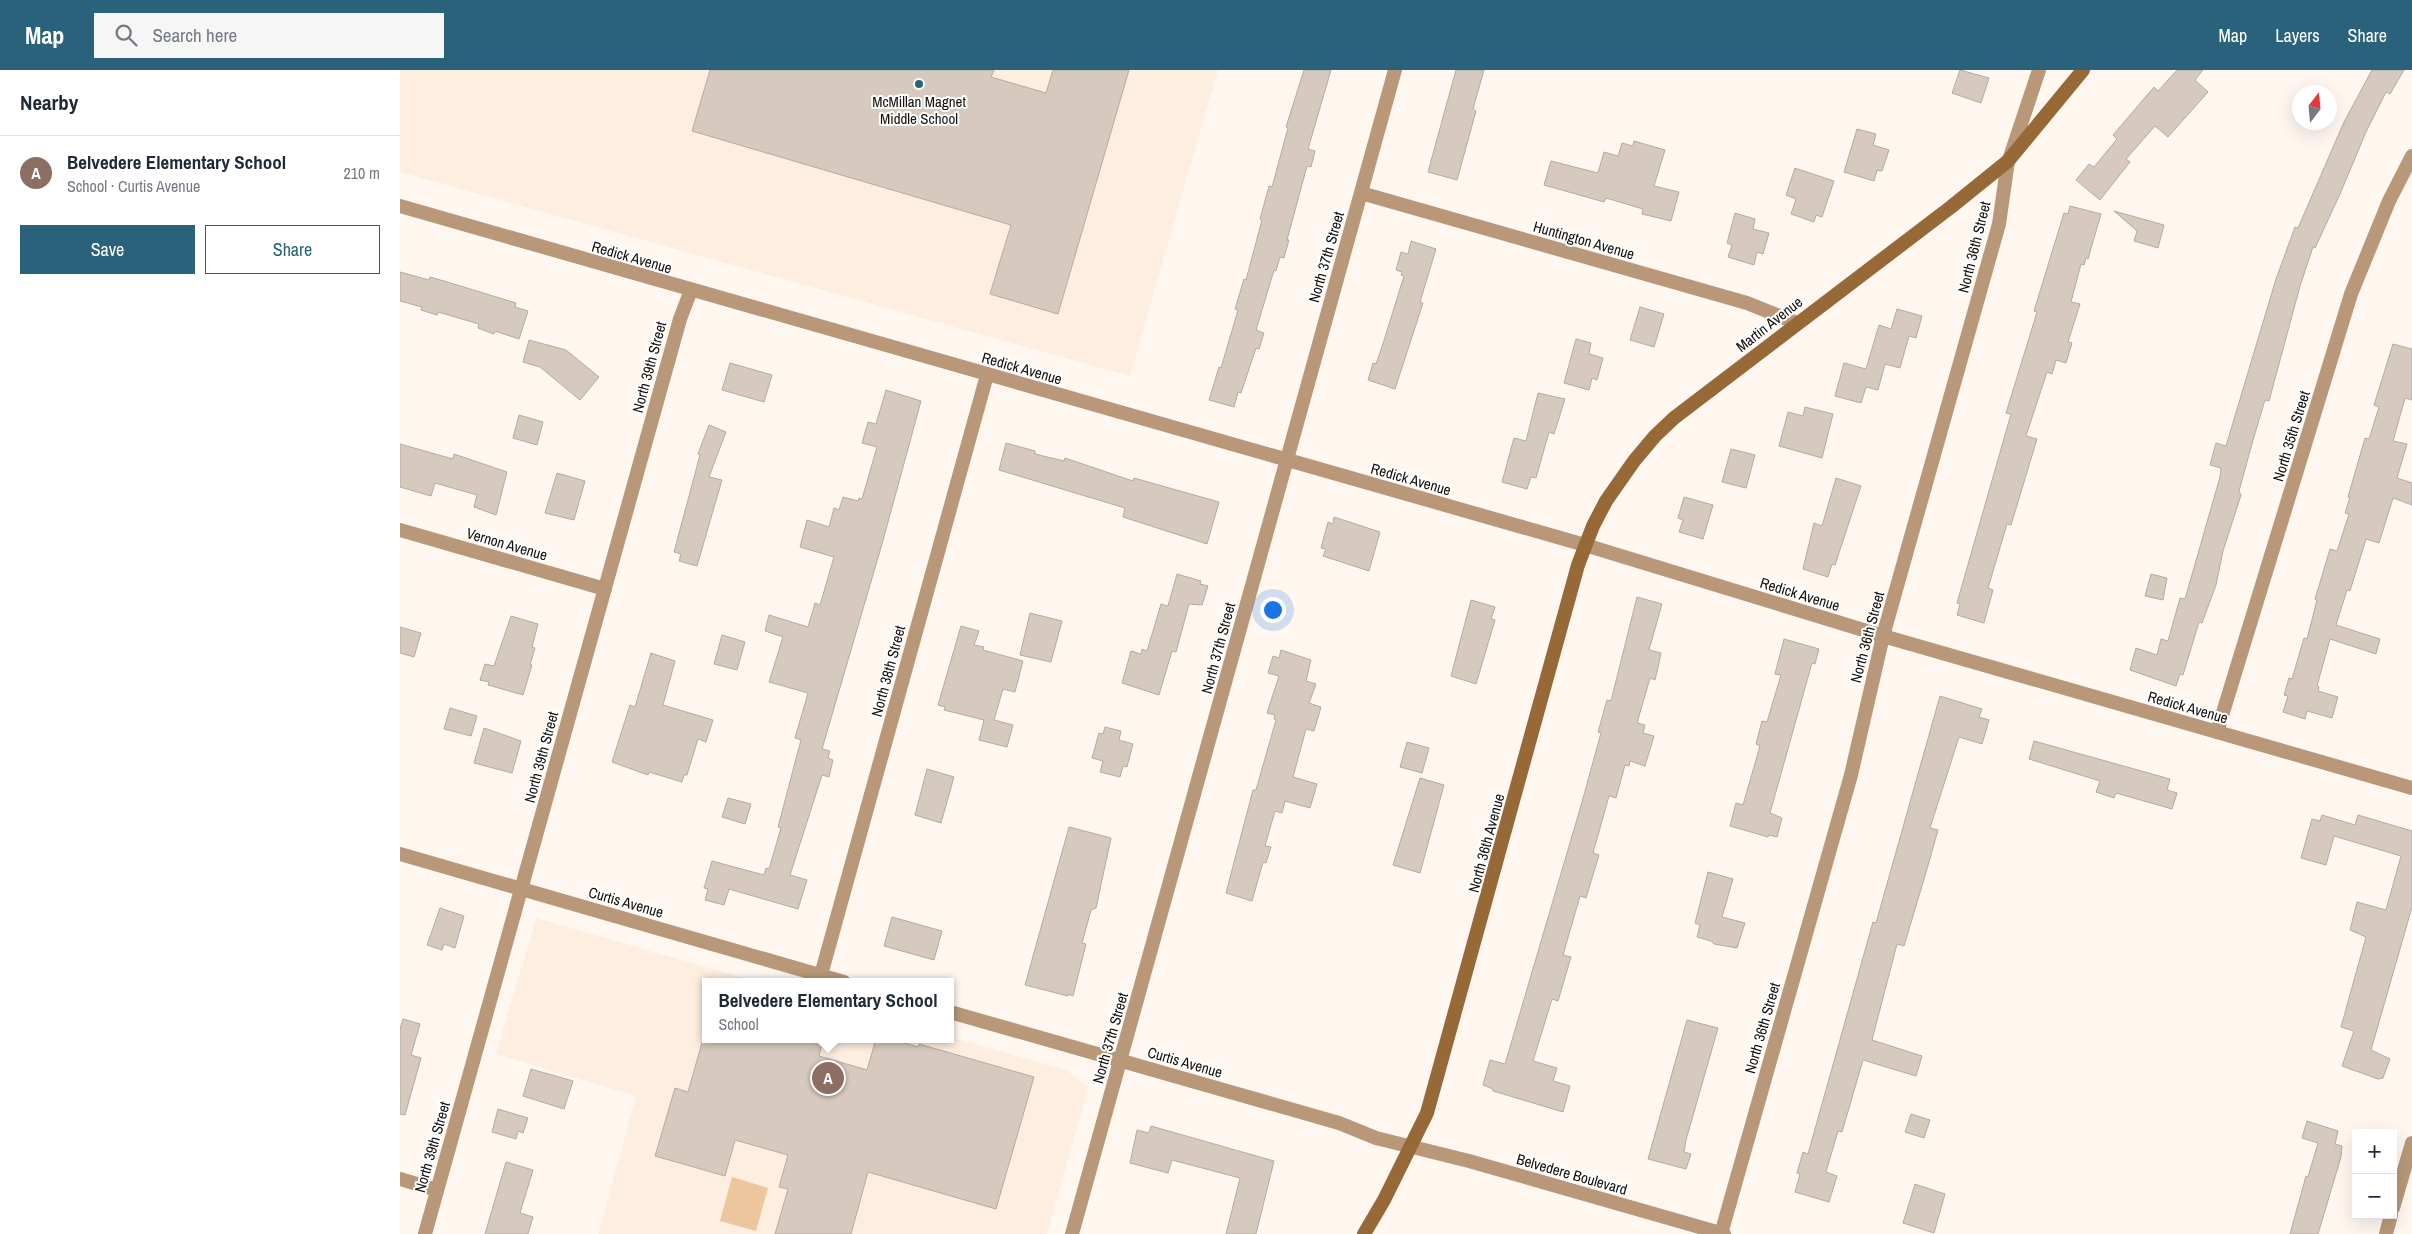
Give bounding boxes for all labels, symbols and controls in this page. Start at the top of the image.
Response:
search box [94,13,444,58]
text: Map [25,19,64,51]
icon: search [112,21,140,49]
text: Search here [152,22,237,48]
text: Map [2219,23,2247,48]
text: Layers [2275,23,2320,48]
text: Share [2348,23,2387,48]
marker: McMillan Magnet Middle School [913,78,925,90]
north arrow [2292,85,2337,130]
text: Nearby [20,88,78,117]
place label: McMillan Magnet Middle School [872,91,966,129]
text: Belvedere Elementary School [67,149,286,175]
text: A [31,162,41,184]
text: 210 m [344,162,380,184]
text: School · Curtis Avenue [67,175,200,197]
street label: North 36th Street [1952,198,1996,295]
street label: North 37th Street [1303,209,1349,305]
street label: Huntington Avenue [1531,216,1637,265]
button: Save [20,225,195,274]
button: Share [205,225,380,274]
street label: Redick Avenue [589,236,675,279]
street label: Martin Avenue [1731,291,1807,357]
street label: North 39th Street [627,318,671,415]
street label: Redick Avenue [979,347,1065,390]
street label: North 35th Street [2267,388,2315,484]
street label: Redick Avenue [1368,458,1454,501]
street label: Vernon Avenue [464,522,550,566]
street label: Redick Avenue [1757,572,1843,616]
street label: North 36th Street [1845,588,1889,685]
your location [1260,597,1286,623]
street label: North 37th Street [1196,599,1240,696]
street label: North 38th Street [866,622,910,719]
street label: Redick Avenue [2145,686,2231,729]
street label: North 39th Street [519,708,563,805]
street label: North 36th Avenue [1463,791,1509,895]
street label: Curtis Avenue [586,881,666,923]
popup [702,978,954,1043]
street label: North 36th Street [1739,980,1785,1076]
text: Belvedere Elementary School [718,987,938,1013]
street label: North 37th Street [1087,990,1133,1086]
text: School [718,1013,759,1035]
street label: Curtis Avenue [1145,1041,1225,1083]
pin: A [812,1059,844,1097]
street label: North 39th Street [409,1099,455,1195]
map controls [2352,1129,2397,1219]
button: + [2352,1129,2397,1174]
street label: Belvedere Boulevard [1514,1148,1630,1200]
button: − [2352,1174,2397,1219]

